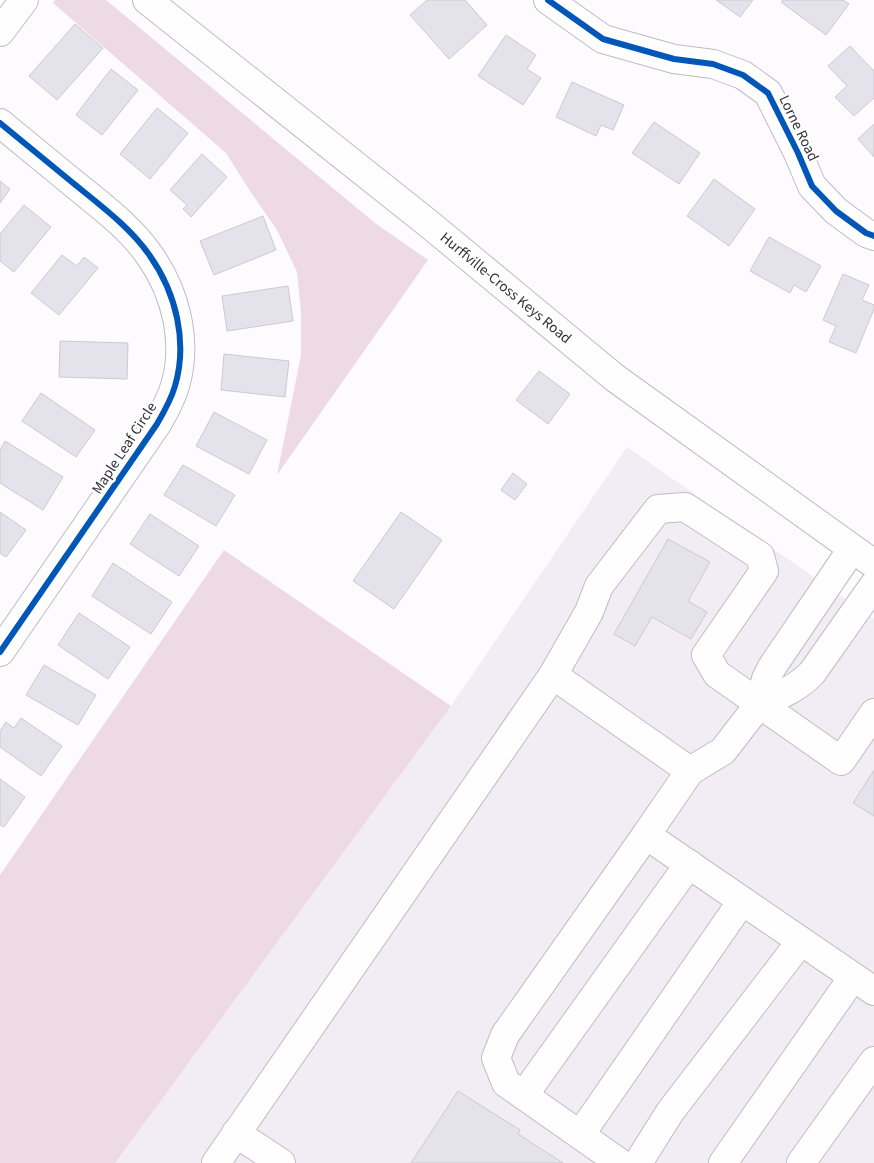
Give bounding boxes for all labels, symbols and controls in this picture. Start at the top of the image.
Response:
street label: Lorne Road [773,92,824,165]
street label: Hurffville-Cross Keys Road [435,227,576,349]
street label: Maple Leaf Circle [87,398,162,498]

